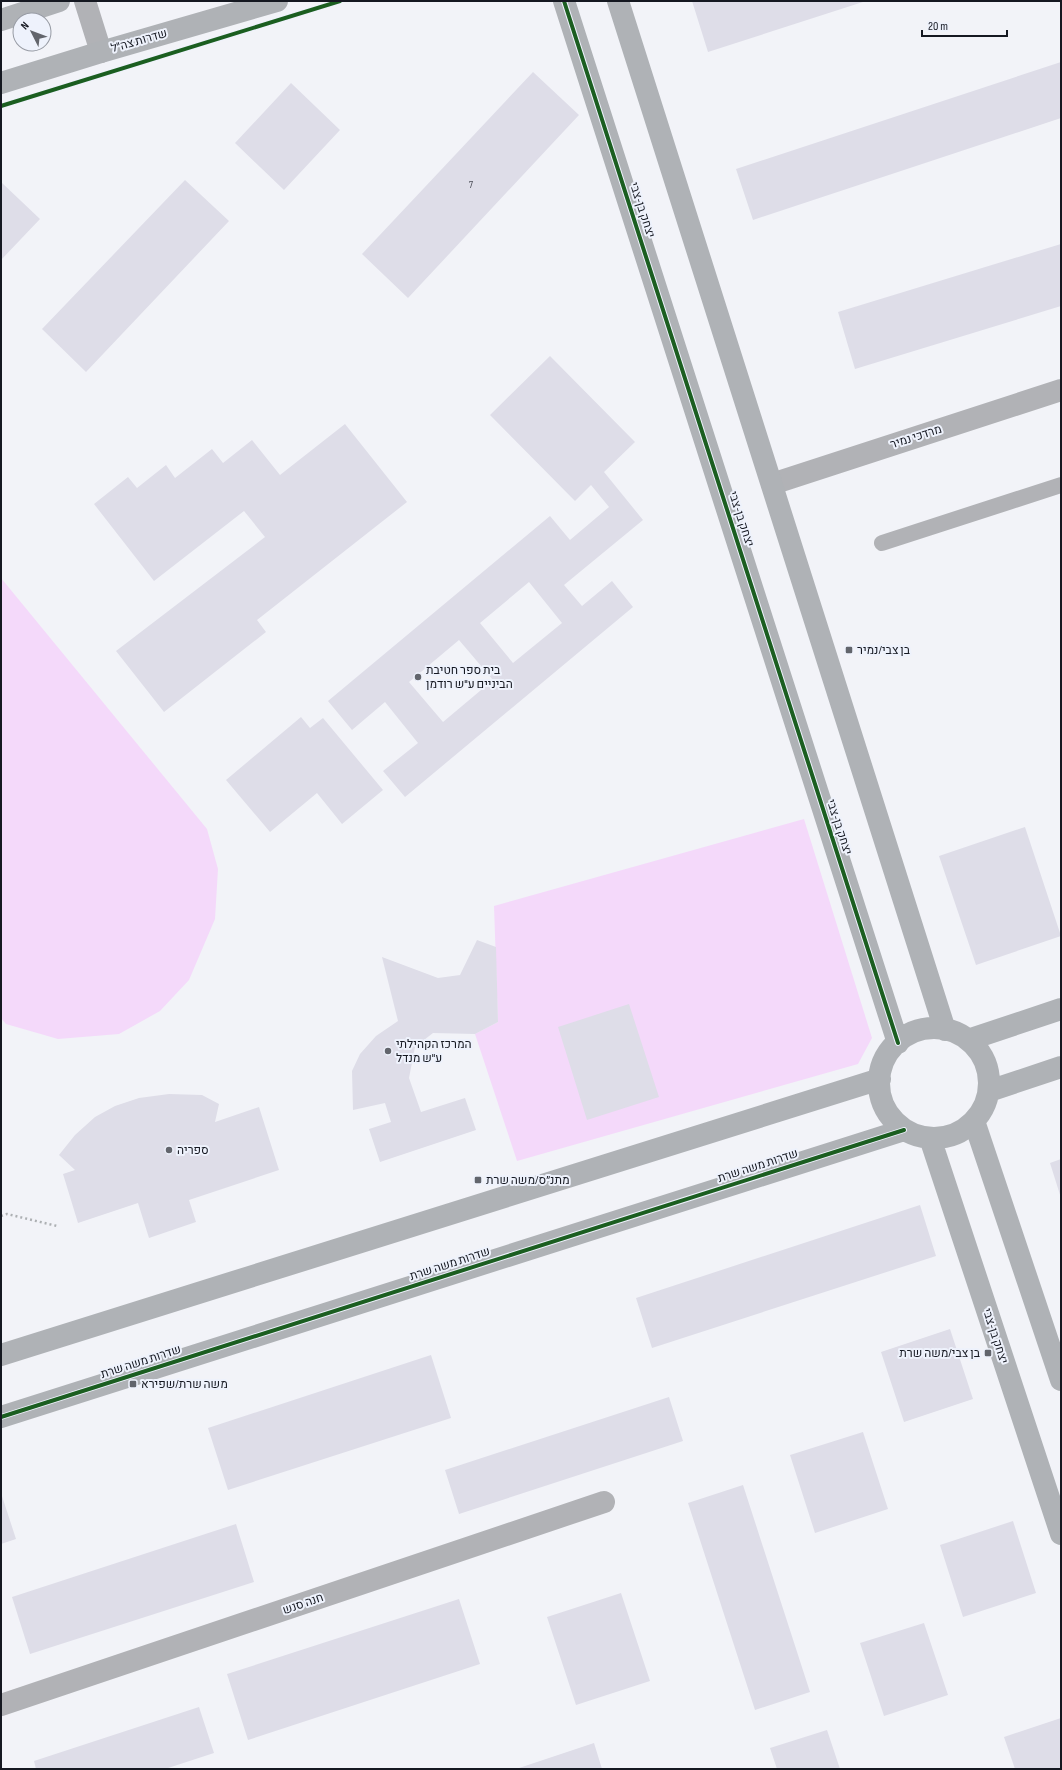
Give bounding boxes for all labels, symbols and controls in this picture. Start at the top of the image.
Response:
north arrow [12,12,52,52]
scale bar [922,12,1007,38]
text: N [18,19,32,32]
text: 20 m [928,19,948,34]
street label: שדרות צה"ל [109,26,169,56]
house number: 7 [469,179,473,191]
street label: יצחק בן-צבי [626,180,658,240]
street label: מרדכי נמיר [888,422,944,452]
street label: יצחק בן-צבי [725,489,757,549]
place label: בן צבי/נמיר [857,643,911,658]
marker: בן צבי/נמיר [844,645,854,655]
place label: בית ספר חטיבת הביניים ע"ש רודמן [426,663,513,692]
marker: בית ספר חטיבת הביניים ע"ש רודמן [413,672,423,682]
street label: יצחק בן-צבי [823,797,855,857]
place label: המרכז הקהילתי ע"ש מנדל [396,1037,472,1066]
marker: המרכז הקהילתי ע"ש מנדל [383,1046,393,1056]
place label: ספריה [177,1143,209,1158]
marker: ספריה [164,1145,174,1155]
street label: שדרות משה שרת [716,1146,800,1186]
place label: מתנ״ס/משה שרת [486,1173,570,1188]
marker: מתנ״ס/משה שרת [473,1175,483,1185]
street label: שדרות משה שרת [408,1244,492,1284]
street label: יצחק בן-צבי [979,1306,1011,1366]
street label: שדרות משה שרת [99,1342,183,1382]
place label: בן צבי/משה שרת [899,1346,981,1361]
marker: בן צבי/משה שרת [983,1348,993,1358]
place label: משה שרת/שפירא [141,1377,228,1392]
marker: משה שרת/שפירא [128,1379,138,1389]
street label: חנה סנש [281,1590,325,1618]

